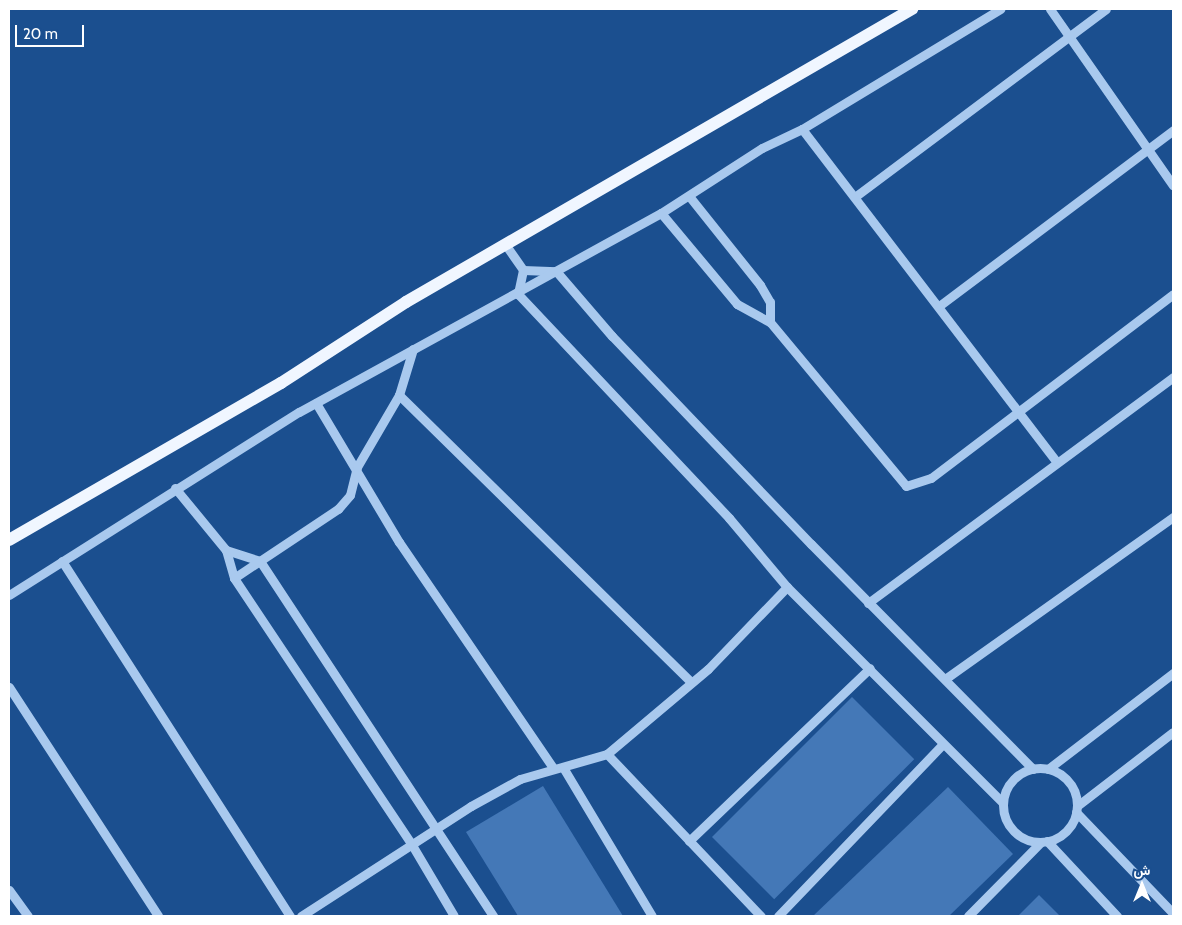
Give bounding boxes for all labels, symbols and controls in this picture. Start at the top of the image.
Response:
scale bar [18,15,86,47]
text: 20 m [23,25,58,43]
north arrow [1117,860,1167,910]
text: ش [1134,861,1150,879]

